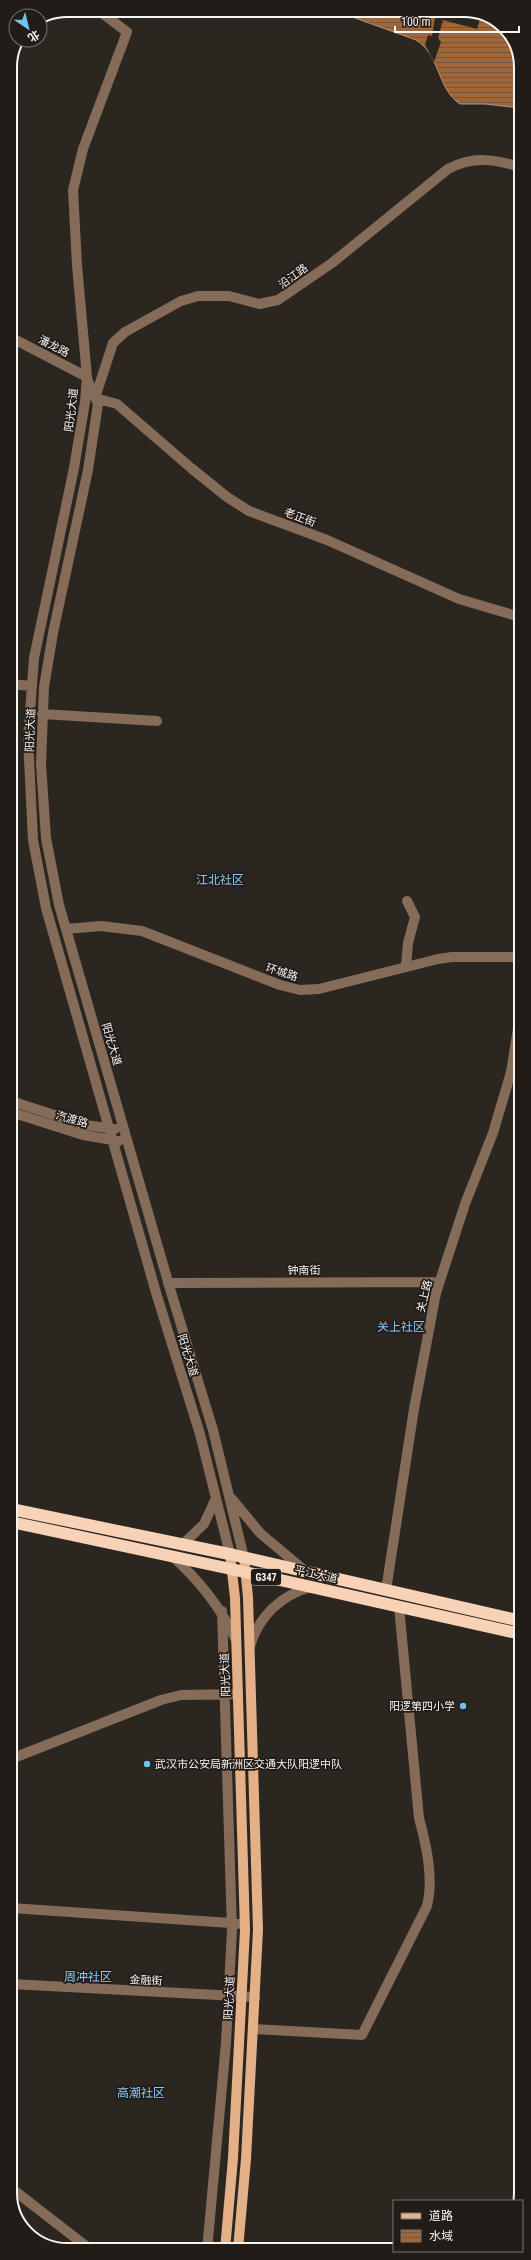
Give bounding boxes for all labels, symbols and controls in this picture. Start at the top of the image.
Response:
north arrow [8,8,48,48]
scale bar [395,8,519,34]
text: 100 m [401,15,431,29]
text: 北 [25,27,42,44]
street label: 沿江路 [276,261,310,291]
street label: 潘龙路 [36,333,71,360]
street label: 阳光大道 [62,387,81,433]
street label: 老正街 [282,506,318,529]
street label: 阳光大道 [23,708,38,752]
district label: 江北社区 [196,873,244,887]
street label: 环城路 [264,961,300,984]
street label: 阳光大道 [99,1021,124,1067]
street label: 汽渡路 [54,1109,90,1130]
street label: 钟南街 [288,1264,321,1277]
street label: 关上路 [414,1279,435,1314]
district label: 关上社区 [377,1320,425,1334]
street label: 阳光大道 [175,1332,200,1378]
street label: 平江大道 [293,1563,339,1586]
road number: G347 [251,1569,281,1585]
street label: 阳光大道 [218,1653,233,1697]
place label: 阳逻第四小学 [389,1700,455,1713]
marker: 阳逻第四小学 [458,1701,468,1711]
place label: 武汉市公安局新洲区交通大队阳逻中队 [155,1758,342,1771]
marker: 武汉市公安局新洲区交通大队阳逻中队 [142,1759,152,1769]
district label: 周冲社区 [64,1970,112,1984]
street label: 金融街 [129,1973,163,1988]
street label: 阳光大道 [222,1976,237,2020]
district label: 高潮社区 [117,2086,165,2100]
legend [393,2200,523,2252]
text: 道路 [429,2209,453,2223]
text: 水域 [429,2229,453,2243]

